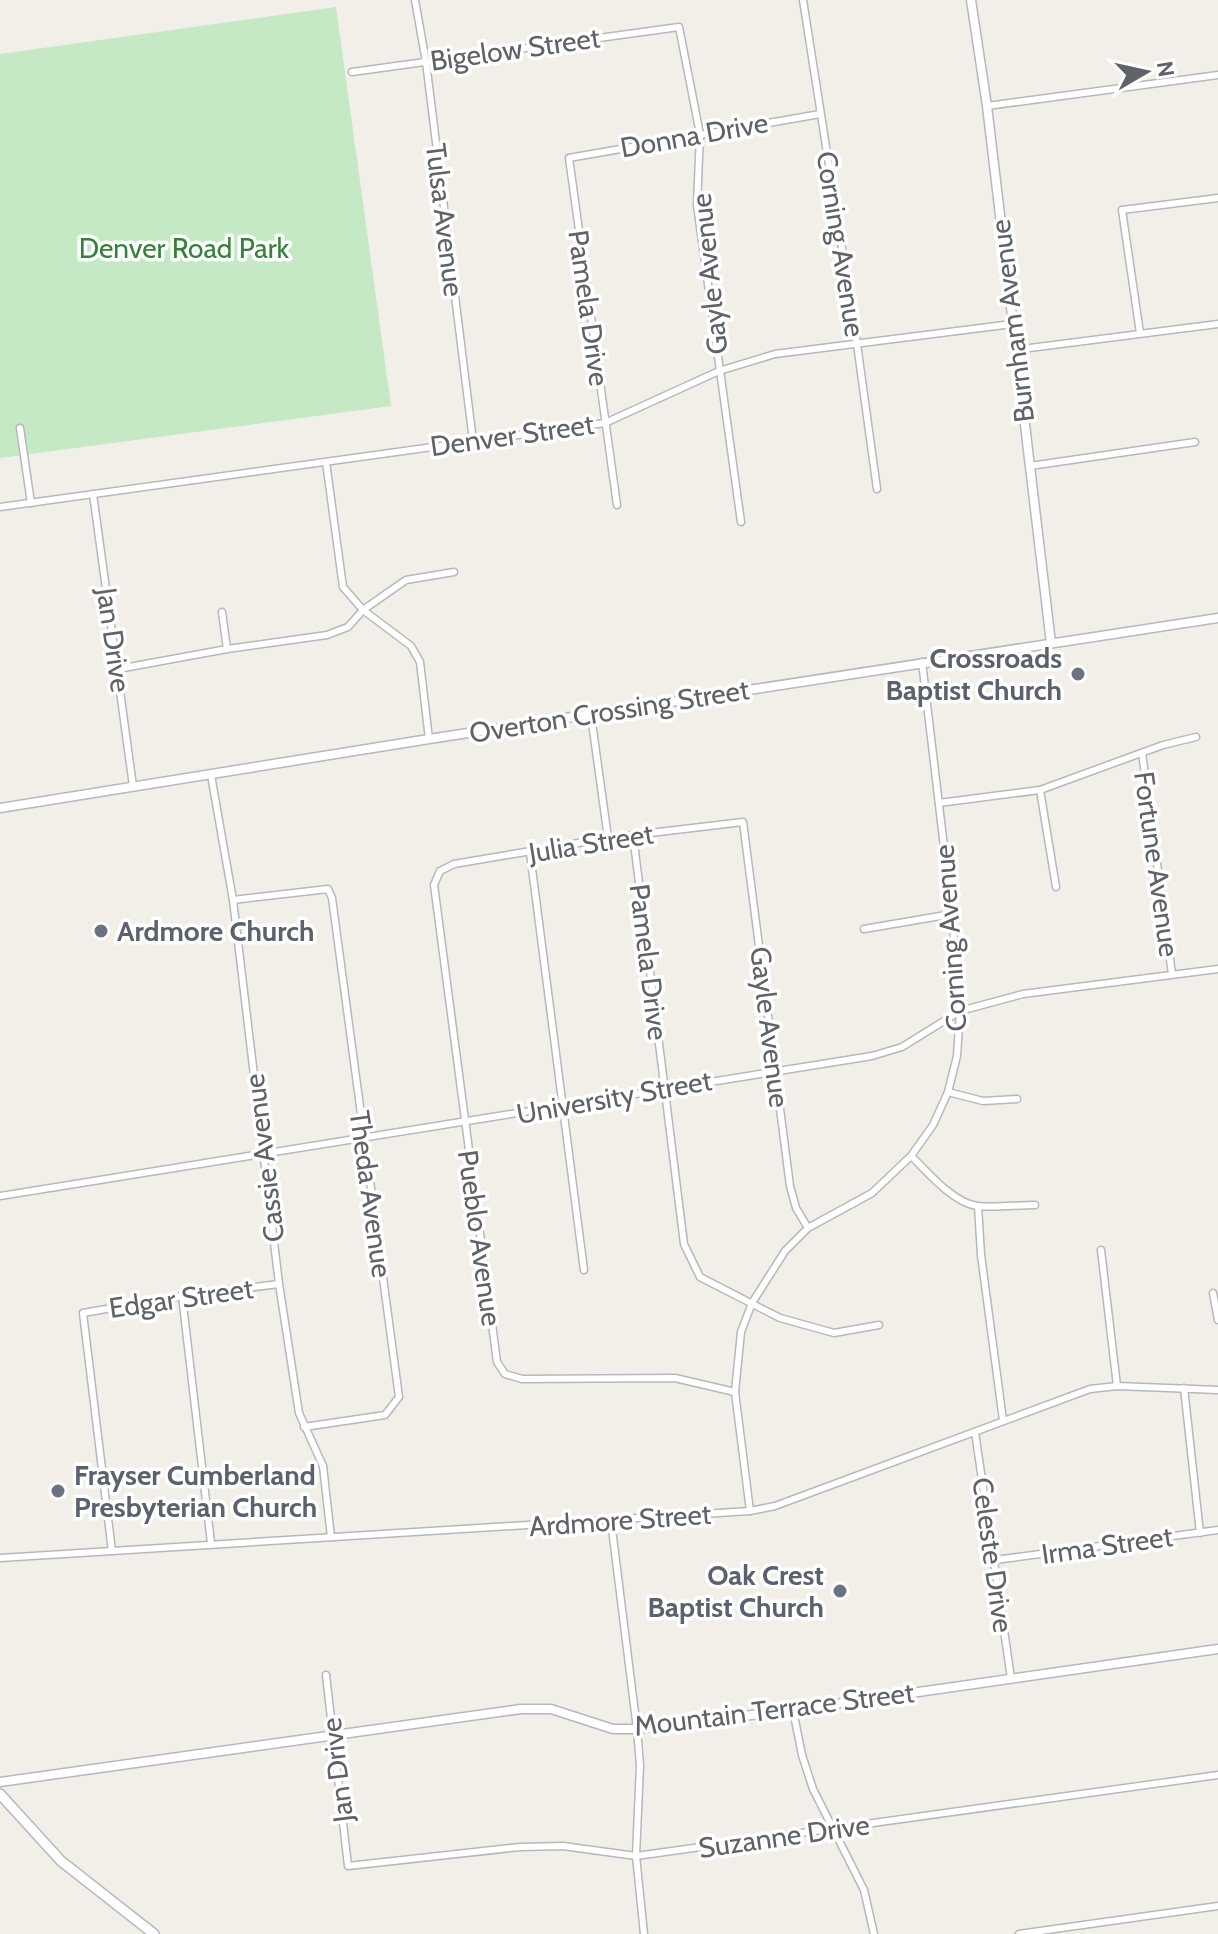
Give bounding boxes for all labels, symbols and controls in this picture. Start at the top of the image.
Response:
street label: Bigelow Street [428,20,602,78]
north arrow [1106,32,1186,112]
text: N [1151,59,1180,79]
street label: Donna Drive [617,105,771,165]
street label: Tulsa Avenue [419,142,471,298]
street label: Corning Avenue [810,149,872,339]
street label: Gayle Avenue [684,192,734,356]
street label: Burnham Avenue [983,218,1041,424]
street label: Pamela Drive [561,228,617,388]
park label: Denver Road Park [79,231,290,265]
street label: Denver Street [428,407,596,463]
street label: Jan Drive [90,585,138,694]
place label: Crossroads Baptist Church [886,641,1062,707]
marker: Crossroads Baptist Church [1069,665,1087,683]
street label: Overton Crossing Street [467,672,751,750]
street label: Fortune Avenue [1127,769,1187,959]
street label: Julia Street [525,816,656,870]
street label: Corning Avenue [927,843,973,1033]
street label: Pamela Drive [623,882,675,1042]
place label: Ardmore Church [117,914,314,948]
marker: Ardmore Church [92,922,110,940]
street label: Gayle Avenue [743,945,797,1109]
street label: University Street [514,1063,714,1131]
street label: Cassie Avenue [237,1072,291,1244]
street label: Theda Avenue [342,1108,400,1280]
street label: Pueblo Avenue [451,1148,509,1328]
street label: Edgar Street [107,1271,255,1325]
place label: Frayser Cumberland Presbyterian Church [74,1458,317,1524]
street label: Celeste Drive [965,1475,1021,1635]
marker: Frayser Cumberland Presbyterian Church [49,1482,67,1500]
street label: Ardmore Street [528,1497,712,1543]
street label: Irma Street [1039,1519,1175,1571]
place label: Oak Crest Baptist Church [648,1558,824,1624]
marker: Oak Crest Baptist Church [831,1582,849,1600]
street label: Mountain Terrace Street [632,1675,916,1743]
street label: Jan Drive [314,1716,360,1825]
street label: Suzanne Drive [696,1807,872,1865]

